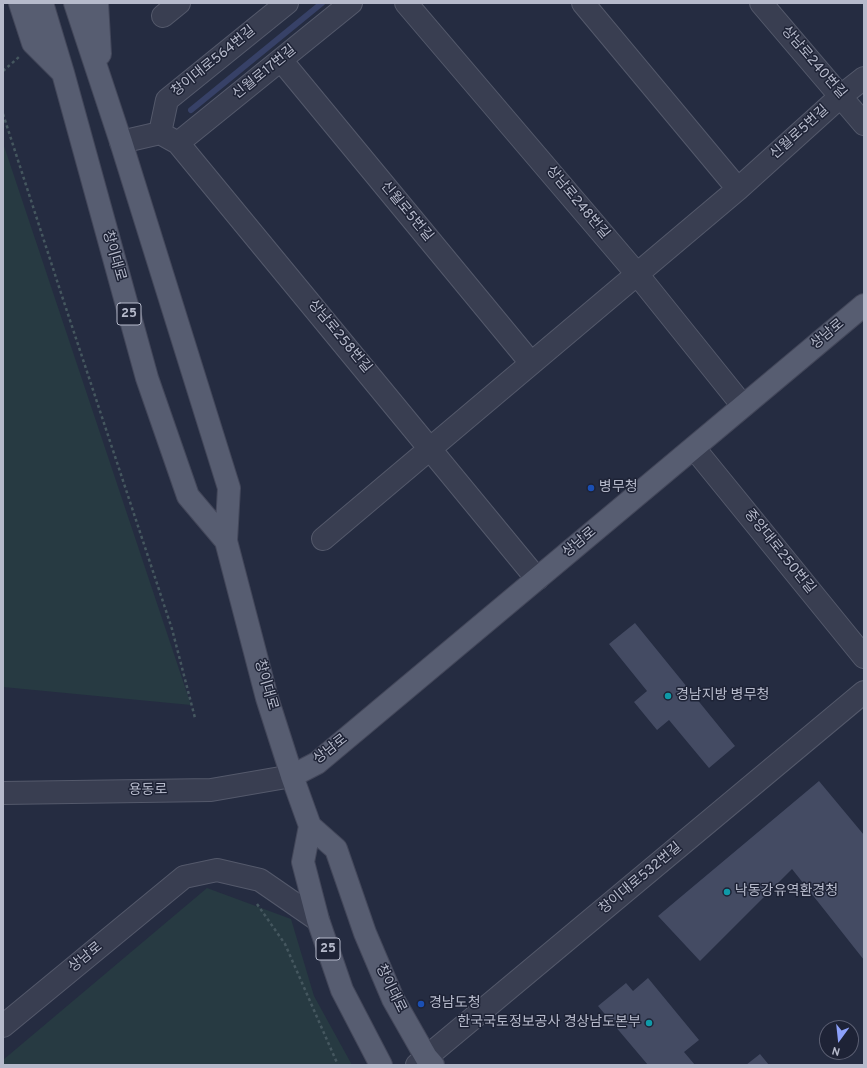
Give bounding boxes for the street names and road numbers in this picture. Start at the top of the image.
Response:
street label: 창이대로564번길 [169,23,259,101]
street label: 상남로240번길 [777,23,849,103]
street label: 신월로17번길 [230,42,300,104]
street label: 신월로5번길 [767,102,833,164]
street label: 상남로248번길 [542,163,612,243]
street label: 신월로5번길 [376,179,436,245]
street label: 창이대로 [98,229,128,283]
street label: 상남로258번길 [304,297,374,377]
road number: 25 [117,303,141,325]
street label: 상남로 [808,316,848,354]
street label: 중앙대로250번길 [740,506,818,598]
street label: 상남로 [560,524,600,562]
street label: 창이대로 [250,658,280,712]
street label: 상남로 [311,731,351,769]
street label: 용동로 [129,782,167,800]
street label: 창이대로532번길 [596,840,686,918]
road number: 25 [316,938,340,960]
street label: 상남로 [66,939,106,977]
street label: 창이대로 [371,962,409,1016]

